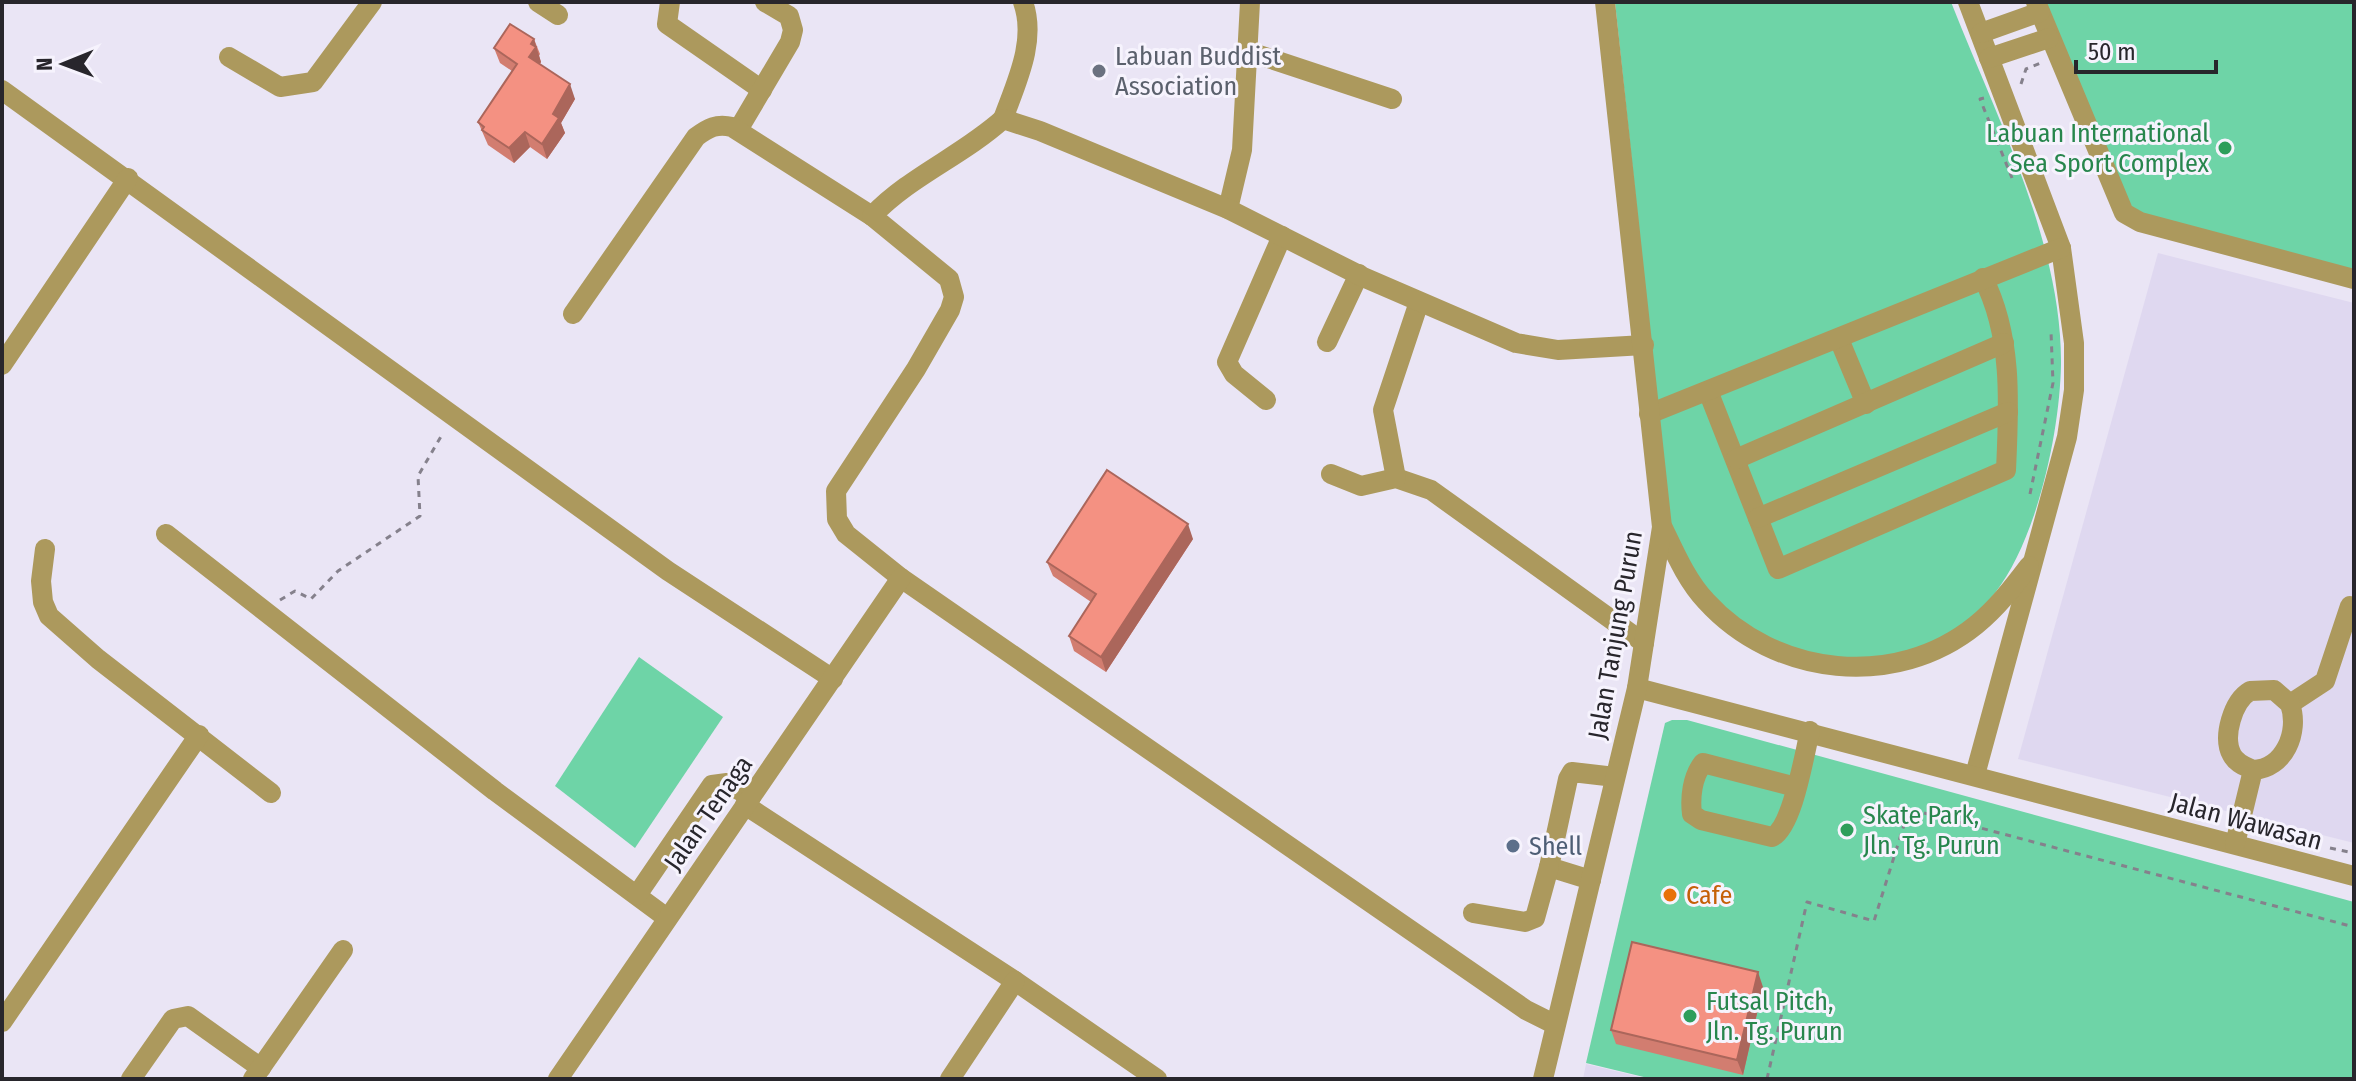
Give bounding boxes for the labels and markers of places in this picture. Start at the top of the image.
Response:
place label: Labuan Buddist Association [1115,41,1281,102]
marker: Labuan Buddist Association [1090,62,1108,80]
place label: Labuan International Sea Sport Complex [1986,118,2210,179]
marker: Labuan International Sea Sport Complex [2216,139,2234,157]
place label: Skate Park, Jln. Tg. Purun [1863,800,2000,861]
marker: Skate Park, Jln. Tg. Purun [1838,821,1856,839]
place label: Shell [1529,831,1582,862]
marker: Shell [1504,837,1522,855]
place label: Cafe [1686,880,1732,911]
marker: Cafe [1661,886,1679,904]
place label: Futsal Pitch, Jln. Tg. Purun [1706,986,1843,1047]
marker: Futsal Pitch, Jln. Tg. Purun [1681,1007,1699,1025]

